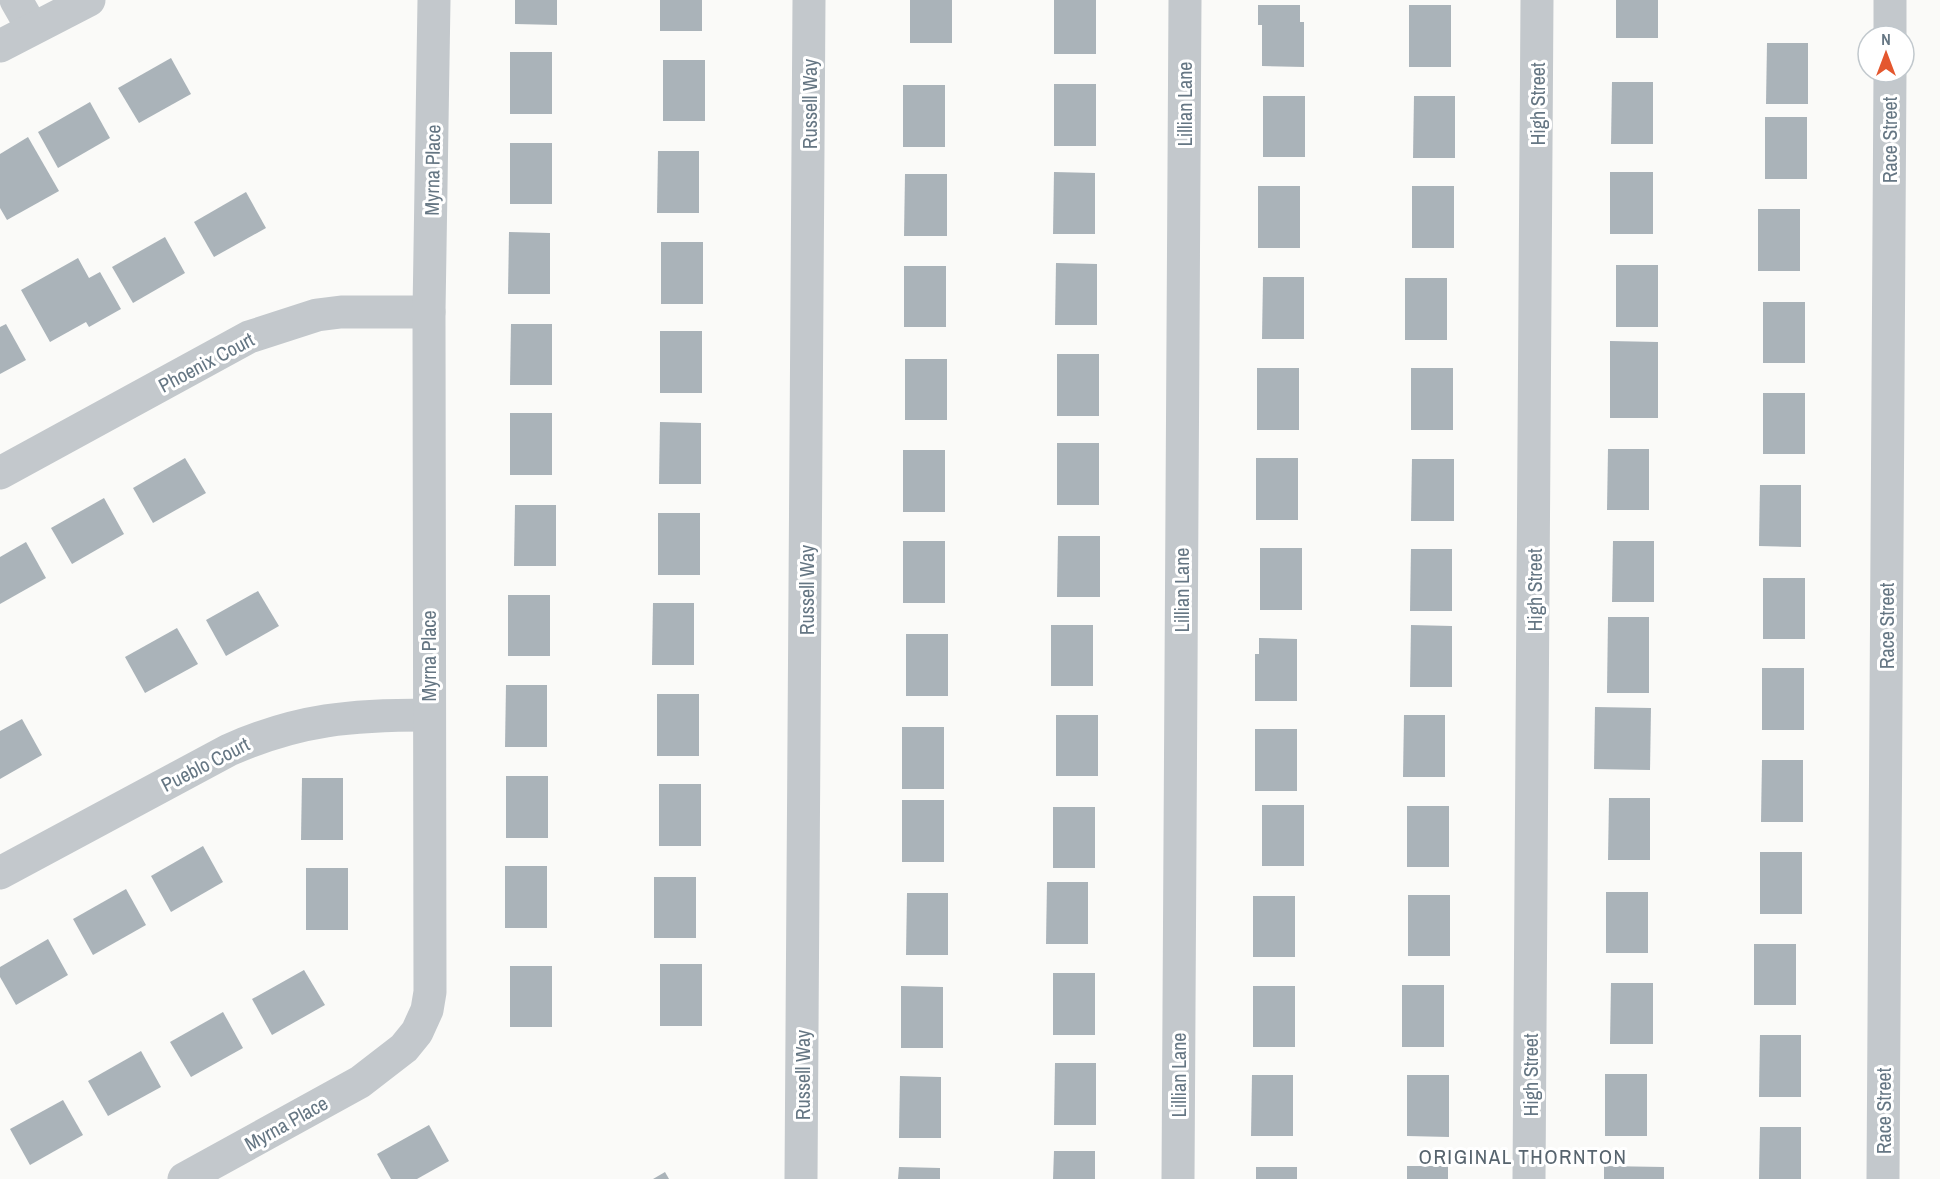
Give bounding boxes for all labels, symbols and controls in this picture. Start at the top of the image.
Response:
north arrow [1856,24,1916,84]
text: N [1881,28,1891,50]
street label: Russell Way [796,58,823,149]
street label: Lillian Lane [1171,62,1198,146]
street label: High Street [1524,62,1551,145]
street label: Race Street [1876,96,1903,183]
street label: Myrna Place [418,124,446,216]
street label: Phoenix Court [153,325,259,399]
street label: Russell Way [793,544,820,635]
street label: Lillian Lane [1168,548,1195,632]
street label: High Street [1521,548,1548,631]
street label: Race Street [1873,582,1900,669]
street label: Myrna Place [415,610,442,702]
street label: Pueblo Court [156,730,254,798]
street label: Russell Way [789,1029,816,1120]
street label: Lillian Lane [1165,1033,1192,1117]
street label: High Street [1517,1033,1544,1116]
street label: Race Street [1870,1067,1897,1154]
street label: Myrna Place [240,1089,332,1157]
district label: ORIGINAL THORNTON [1419,1142,1627,1171]

